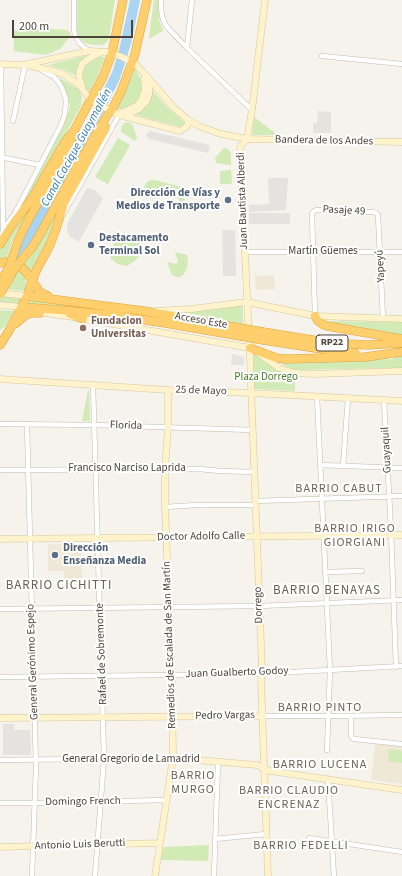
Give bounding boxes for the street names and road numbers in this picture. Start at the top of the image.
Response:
street label: Bandera de los Andes [275,134,373,148]
street label: Juan Bautista Alberdi [235,152,251,250]
street label: Pasaje 49 [322,203,366,219]
street label: Martín Güemes [288,245,358,259]
street label: Yapeyú [374,249,388,283]
street label: Acceso Este [174,310,228,332]
road number: RP22 [316,335,348,351]
street label: 25 de Mayo [175,384,227,398]
street label: Florida [110,419,142,433]
street label: Guayaquil [379,426,395,474]
street label: Francisco Narciso Laprida [68,462,186,476]
street label: Doctor Adolfo Calle [157,530,245,544]
street label: Remedios de Escalada de San Martín [160,561,180,729]
street label: Dorrego [252,586,266,624]
street label: Rafael de Sobremonte [94,603,110,705]
street label: General Gerónimo Espejo [24,604,42,720]
street label: Juan Gualberto Godoy [185,665,289,681]
street label: Pedro Vargas [195,709,255,723]
street label: General Gregorio de Lamadrid [62,753,200,767]
street label: Domingo French [45,795,121,809]
street label: Antonio Luis Berutti [34,837,126,853]

